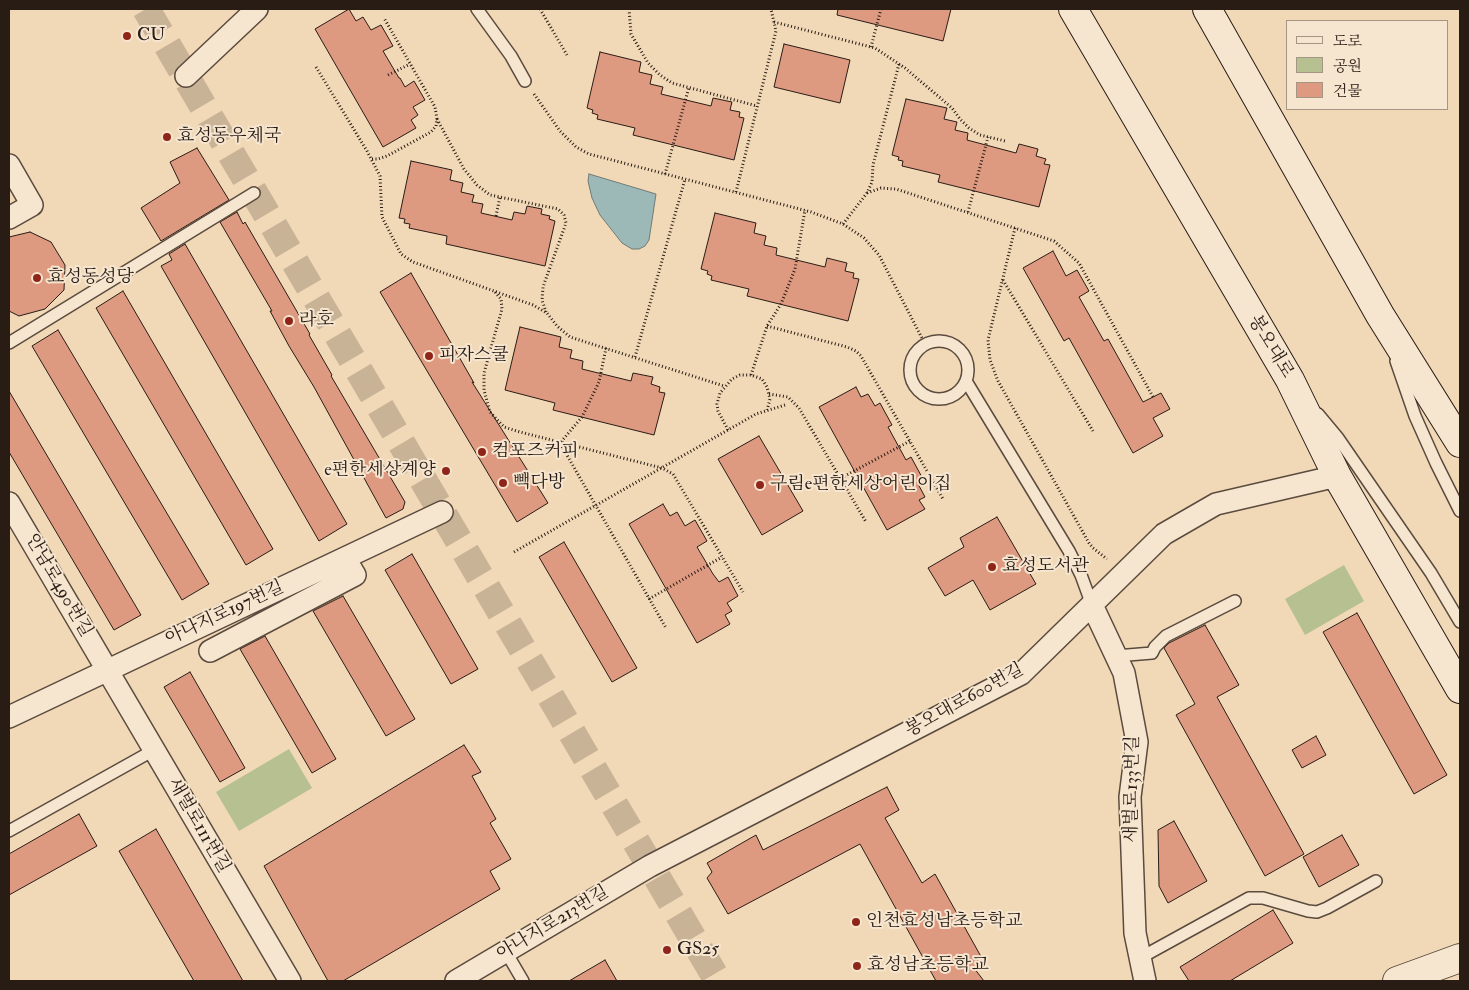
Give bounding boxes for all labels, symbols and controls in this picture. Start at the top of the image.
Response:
legend [1286,20,1449,110]
place label: CU [137,25,165,47]
marker: CU [121,30,133,42]
text: 도로 [1333,32,1362,51]
text: 공원 [1333,57,1362,76]
text: 건물 [1333,82,1362,101]
place label: 효성동우체국 [177,126,281,148]
marker: 효성동우체국 [161,131,173,143]
place label: 효성동성당 [47,267,134,289]
marker: 효성동성당 [31,272,43,284]
place label: 라호 [299,310,334,332]
street label: 봉오대로 [1243,312,1297,382]
marker: 라호 [283,315,295,327]
place label: 피자스쿨 [439,345,509,367]
marker: 피자스쿨 [423,350,435,362]
place label: 컴포즈커피 [492,441,579,463]
marker: 컴포즈커피 [476,446,488,458]
place label: e편한세상계양 [324,460,436,482]
marker: e편한세상계양 [440,465,452,477]
place label: 빽다방 [513,472,565,494]
place label: 구림e편한세상어린이집 [770,474,951,496]
marker: 빽다방 [497,477,509,489]
marker: 구림e편한세상어린이집 [754,479,766,491]
street label: 안남로490번길 [20,531,96,641]
place label: 효성도서관 [1002,556,1089,578]
marker: 효성도서관 [986,561,998,573]
street label: 아나지로197번길 [162,577,288,651]
street label: 봉오대로600번길 [902,660,1028,742]
street label: 새벌로133번길 [1121,735,1145,843]
street label: 새벌로111번길 [162,775,234,877]
street label: 아나지로213번길 [493,882,613,966]
place label: 인천효성남초등학교 [866,911,1022,933]
marker: 인천효성남초등학교 [850,916,862,928]
place label: GS25 [677,939,719,961]
marker: GS25 [661,944,673,956]
place label: 효성남초등학교 [867,955,989,977]
marker: 효성남초등학교 [851,960,863,972]

